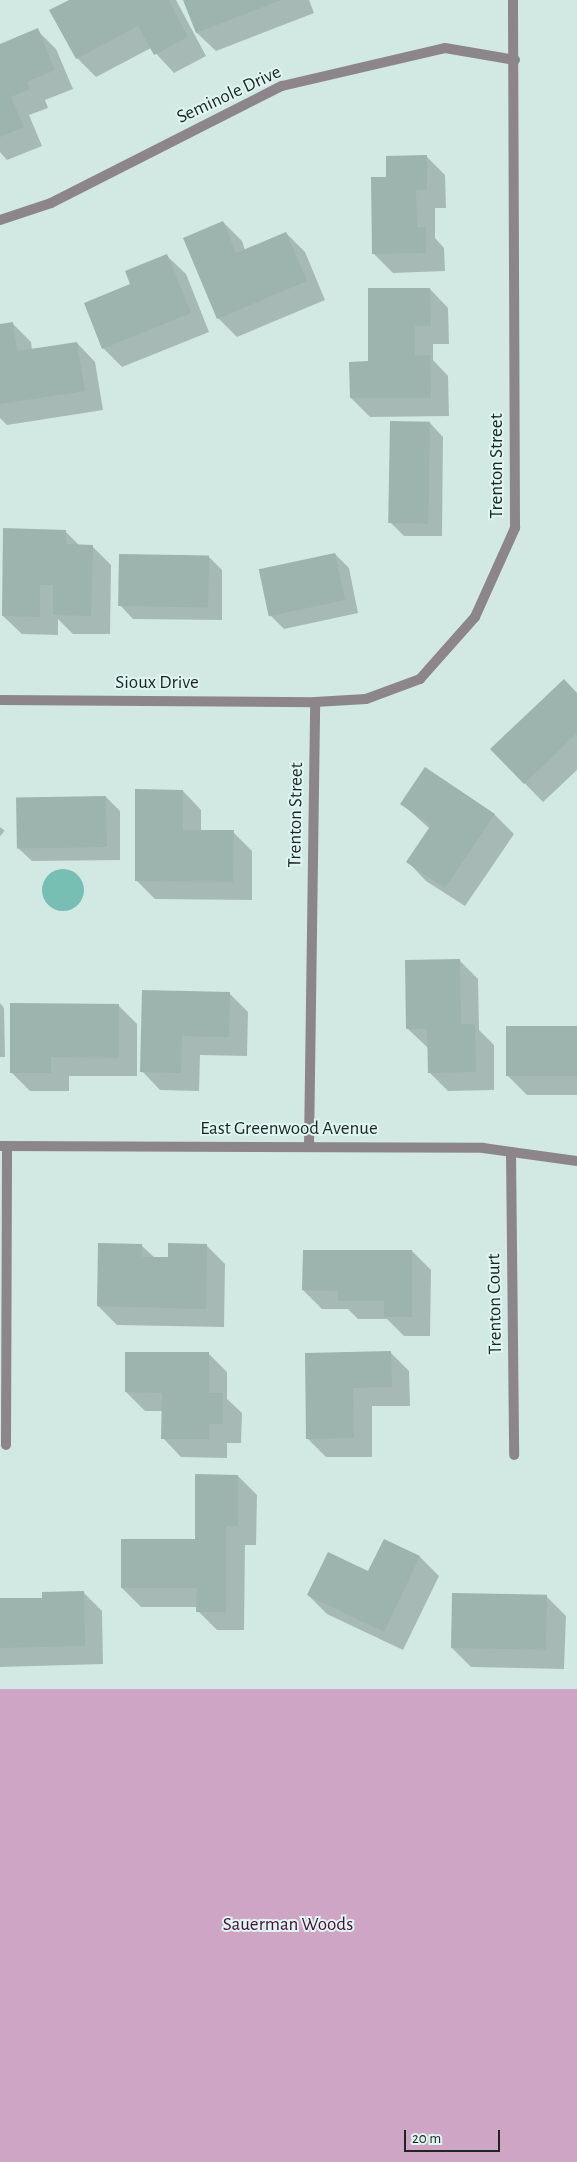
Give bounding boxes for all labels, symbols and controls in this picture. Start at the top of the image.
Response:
street label: Seminole Drive [173,61,285,129]
street label: Trenton Street [486,413,508,519]
street label: Sioux Drive [115,672,199,694]
street label: Trenton Street [284,762,308,868]
street label: East Greenwood Avenue [200,1118,378,1140]
street label: Trenton Court [483,1253,507,1355]
park label: Sauerman Woods [223,1914,353,1936]
scale bar [407,2120,503,2152]
text: 20 m [412,2131,441,2146]

